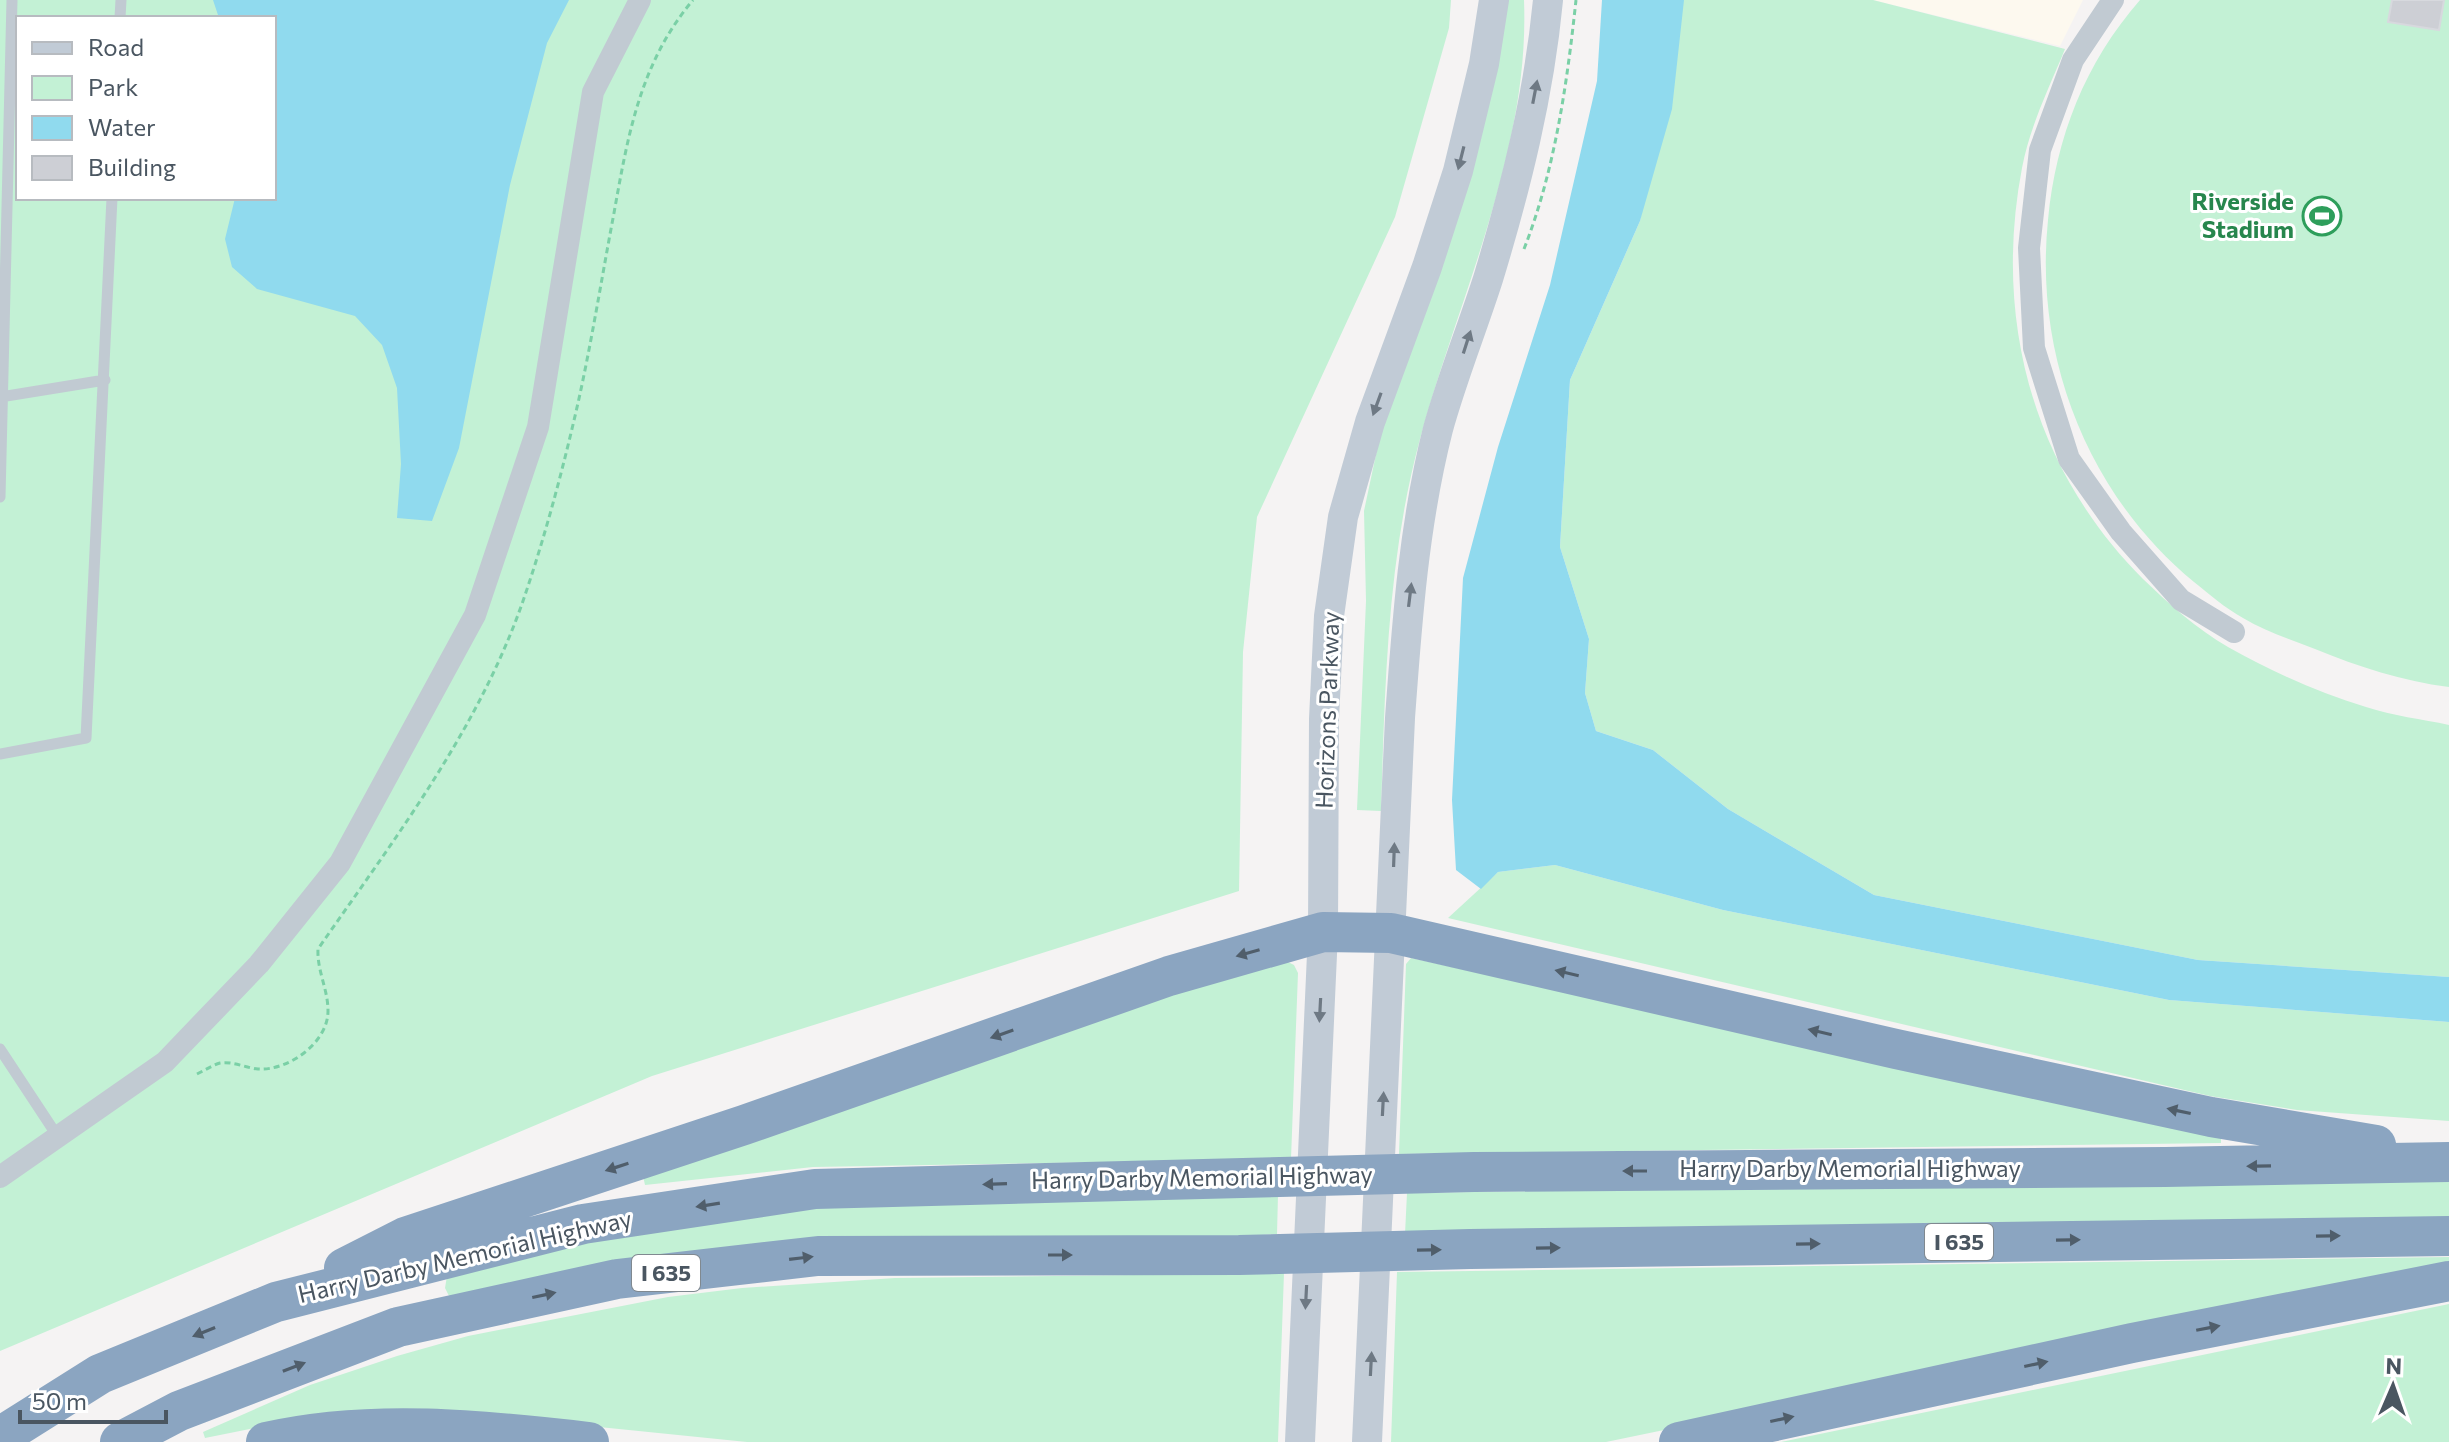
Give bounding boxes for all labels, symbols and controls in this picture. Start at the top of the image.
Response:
legend [16,16,276,200]
text: Road [88,32,144,61]
text: Park [88,72,138,101]
one-way arrow [1530,79,1542,104]
text: Water [88,112,156,141]
one-way arrow [1454,146,1466,171]
text: Building [88,152,176,181]
place label: Riverside Stadium [2191,186,2294,243]
sports icon: Riverside Stadium [2301,195,2343,237]
one-way arrow [1461,330,1473,354]
one-way arrow [1370,393,1382,417]
one-way arrow [1404,582,1417,607]
street label: Horizons Parkway [1309,611,1344,809]
one-way arrow [1388,842,1401,867]
one-way arrow [1236,947,1260,960]
one-way arrow [1554,966,1579,979]
one-way arrow [1313,998,1326,1023]
one-way arrow [1808,1025,1833,1037]
one-way arrow [989,1029,1013,1041]
one-way arrow [1377,1091,1390,1116]
one-way arrow [2166,1104,2191,1117]
street label: Harry Darby Memorial Highway [1679,1153,2021,1182]
street label: Harry Darby Memorial Highway [1031,1159,1373,1194]
one-way arrow [2246,1159,2271,1172]
one-way arrow [605,1161,629,1173]
one-way arrow [1622,1165,1647,1177]
one-way arrow [981,1177,1007,1190]
one-way arrow [695,1199,720,1212]
street label: Harry Darby Memorial Highway [295,1203,634,1308]
road number: I 635 [1925,1224,1993,1260]
one-way arrow [2316,1230,2341,1243]
one-way arrow [2056,1234,2081,1246]
one-way arrow [1796,1238,1821,1250]
one-way arrow [1536,1241,1561,1254]
one-way arrow [1417,1243,1442,1256]
one-way arrow [1048,1249,1073,1261]
one-way arrow [789,1251,814,1264]
road number: I 635 [632,1255,700,1291]
one-way arrow [1300,1285,1313,1310]
one-way arrow [531,1288,556,1301]
one-way arrow [2196,1322,2221,1334]
one-way arrow [192,1325,216,1338]
north arrow [2353,1346,2433,1426]
one-way arrow [1364,1351,1377,1376]
text: N [2385,1352,2402,1379]
one-way arrow [2024,1357,2049,1370]
one-way arrow [282,1360,306,1373]
scale bar [20,1374,166,1424]
text: 50 m [32,1386,87,1415]
one-way arrow [1770,1412,1795,1425]

